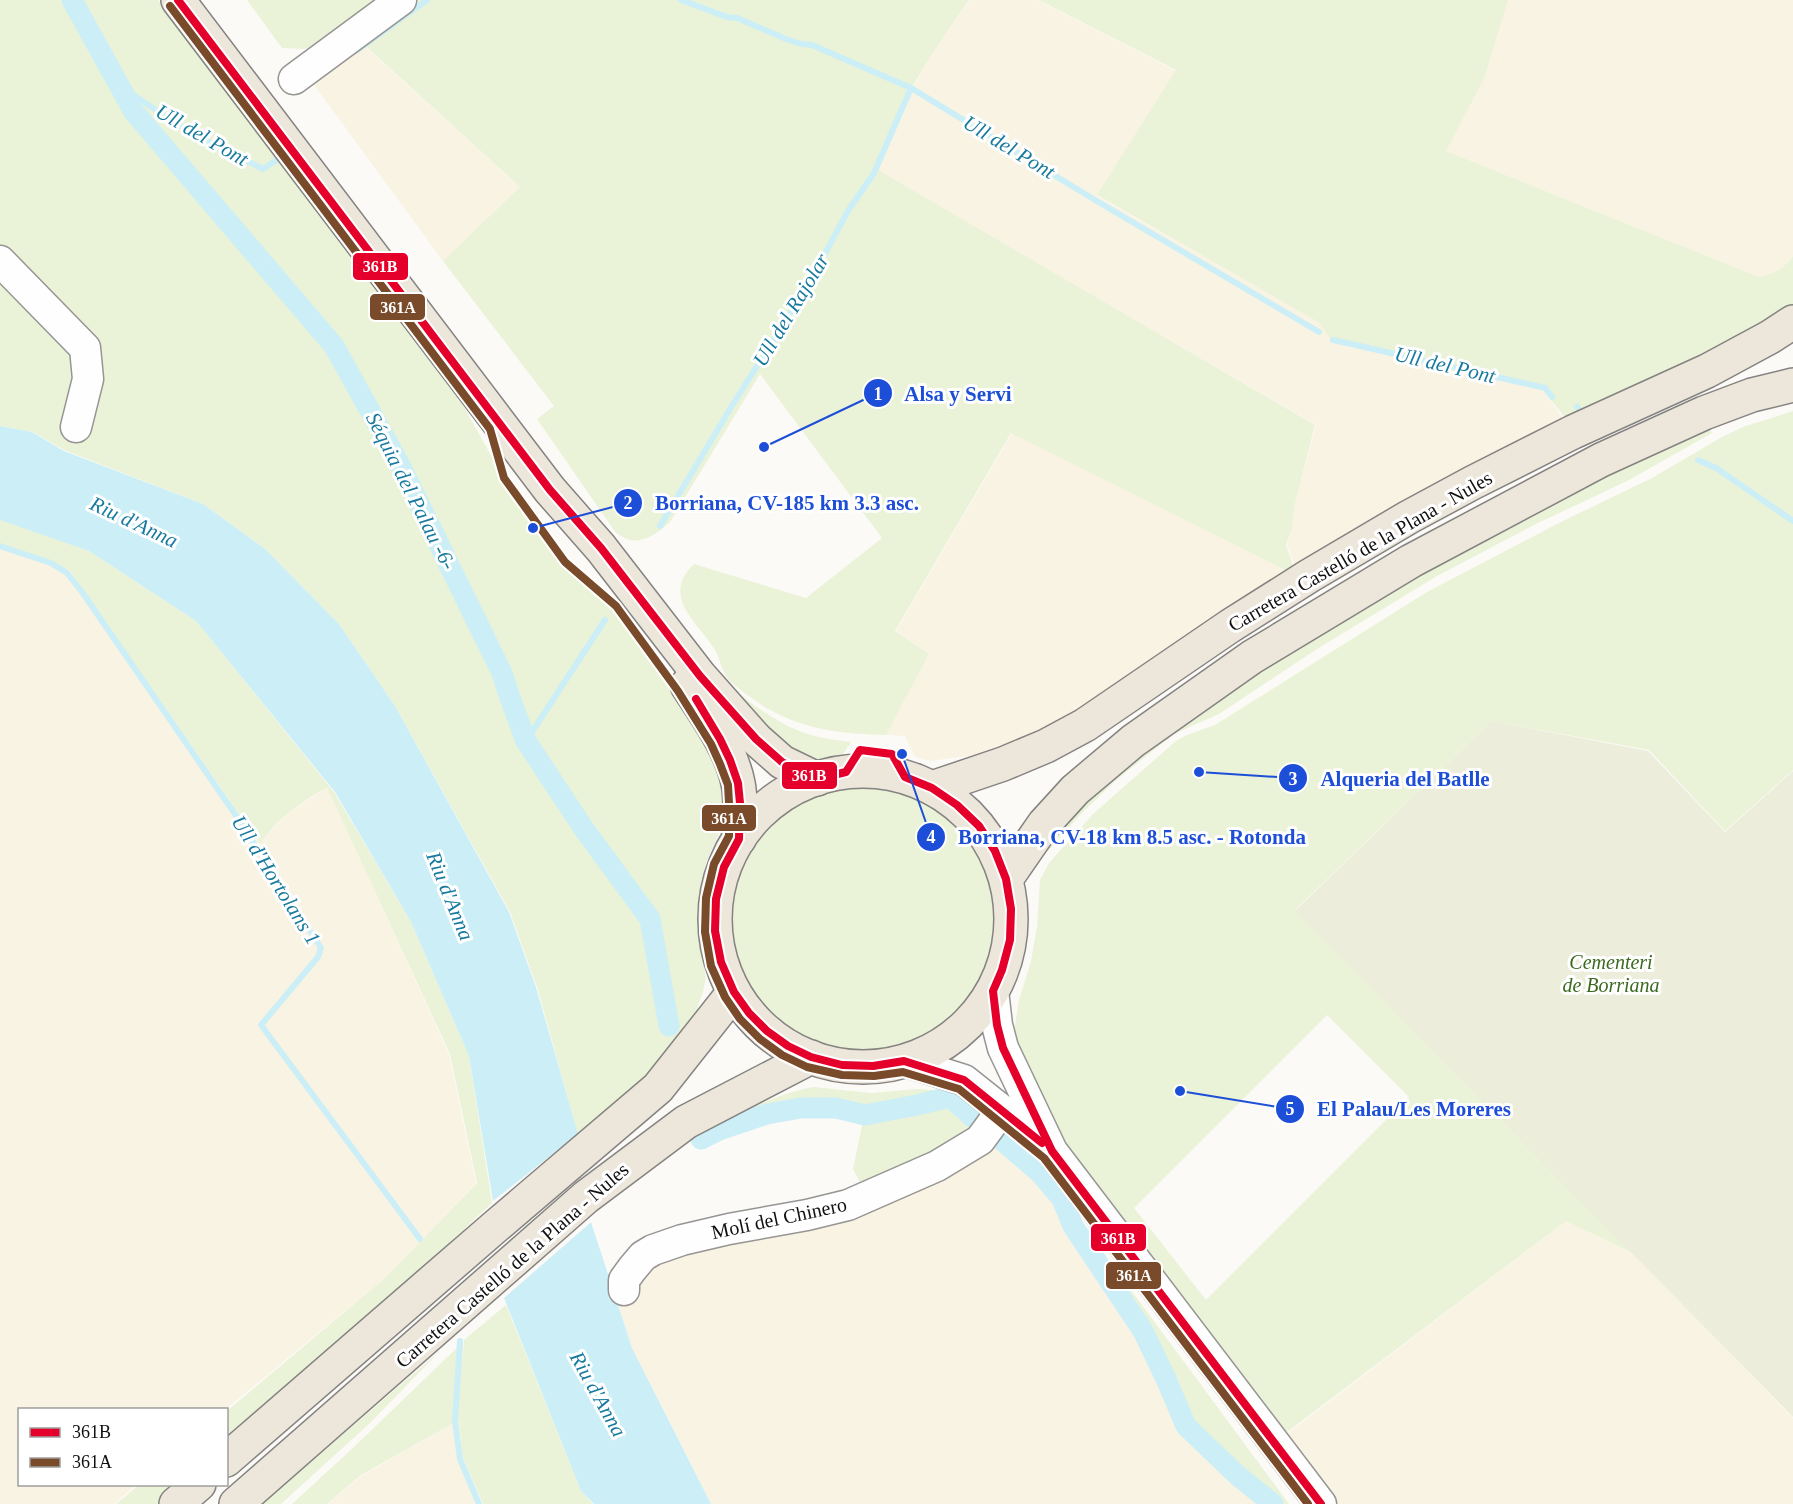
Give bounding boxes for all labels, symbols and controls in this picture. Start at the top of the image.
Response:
water label: Ull del Pont [152,99,253,172]
water label: Ull del Pont [959,110,1060,184]
water label: Ull del Rajolar [748,249,834,371]
line badge: 361B [352,252,409,281]
text: 361B [363,258,398,275]
line badge: 361A [369,293,426,321]
text: 361A [380,299,416,316]
water label: Ull del Pont [1392,342,1499,388]
callout: Alsa y Servi [863,374,1024,413]
text: Alsa y Servi [904,382,1012,406]
text: 1 [874,384,883,404]
water label: Séquia del Palau -6- [361,408,461,574]
street label: Carretera Castelló de la Plana - Nules [1224,466,1496,636]
callout: Borriana, CV-185 km 3.3 asc. [613,483,931,522]
water label: Riu d'Anna [86,491,182,553]
text: Borriana, CV-185 km 3.3 asc. [655,491,919,515]
text: 2 [624,493,633,513]
callout: Alqueria del Batlle [1278,759,1501,798]
line badge: 361B [781,761,838,790]
text: 361B [792,767,827,784]
text: Alqueria del Batlle [1320,767,1490,791]
text: 3 [1289,769,1298,789]
line badge: 361A [701,804,757,832]
text: 361A [711,810,747,827]
water label: Ull d'Hortolans 1 [227,811,325,949]
callout: Borriana, CV-18 km 8.5 asc. - Rotonda [916,818,1318,857]
text: Borriana, CV-18 km 8.5 asc. - Rotonda [958,825,1306,849]
text: 4 [927,827,936,847]
water label: Riu d'Anna [421,847,479,944]
park label: Cementeri de Borriana [1562,951,1660,996]
callout: El Palau/Les Moreres [1275,1090,1523,1129]
text: El Palau/Les Moreres [1317,1097,1511,1121]
text: 5 [1286,1099,1295,1119]
street label: Carretera Castelló de la Plana - Nules [391,1158,633,1372]
street label: Molí del Chinero [709,1193,849,1243]
line badge: 361B [1090,1223,1147,1252]
text: 361B [1101,1230,1136,1247]
line badge: 361A [1105,1261,1162,1290]
text: 361A [1116,1267,1152,1284]
water label: Riu d'Anna [564,1346,631,1441]
legend [18,1408,228,1486]
text: 361B [72,1422,111,1442]
text: 361A [72,1452,112,1472]

